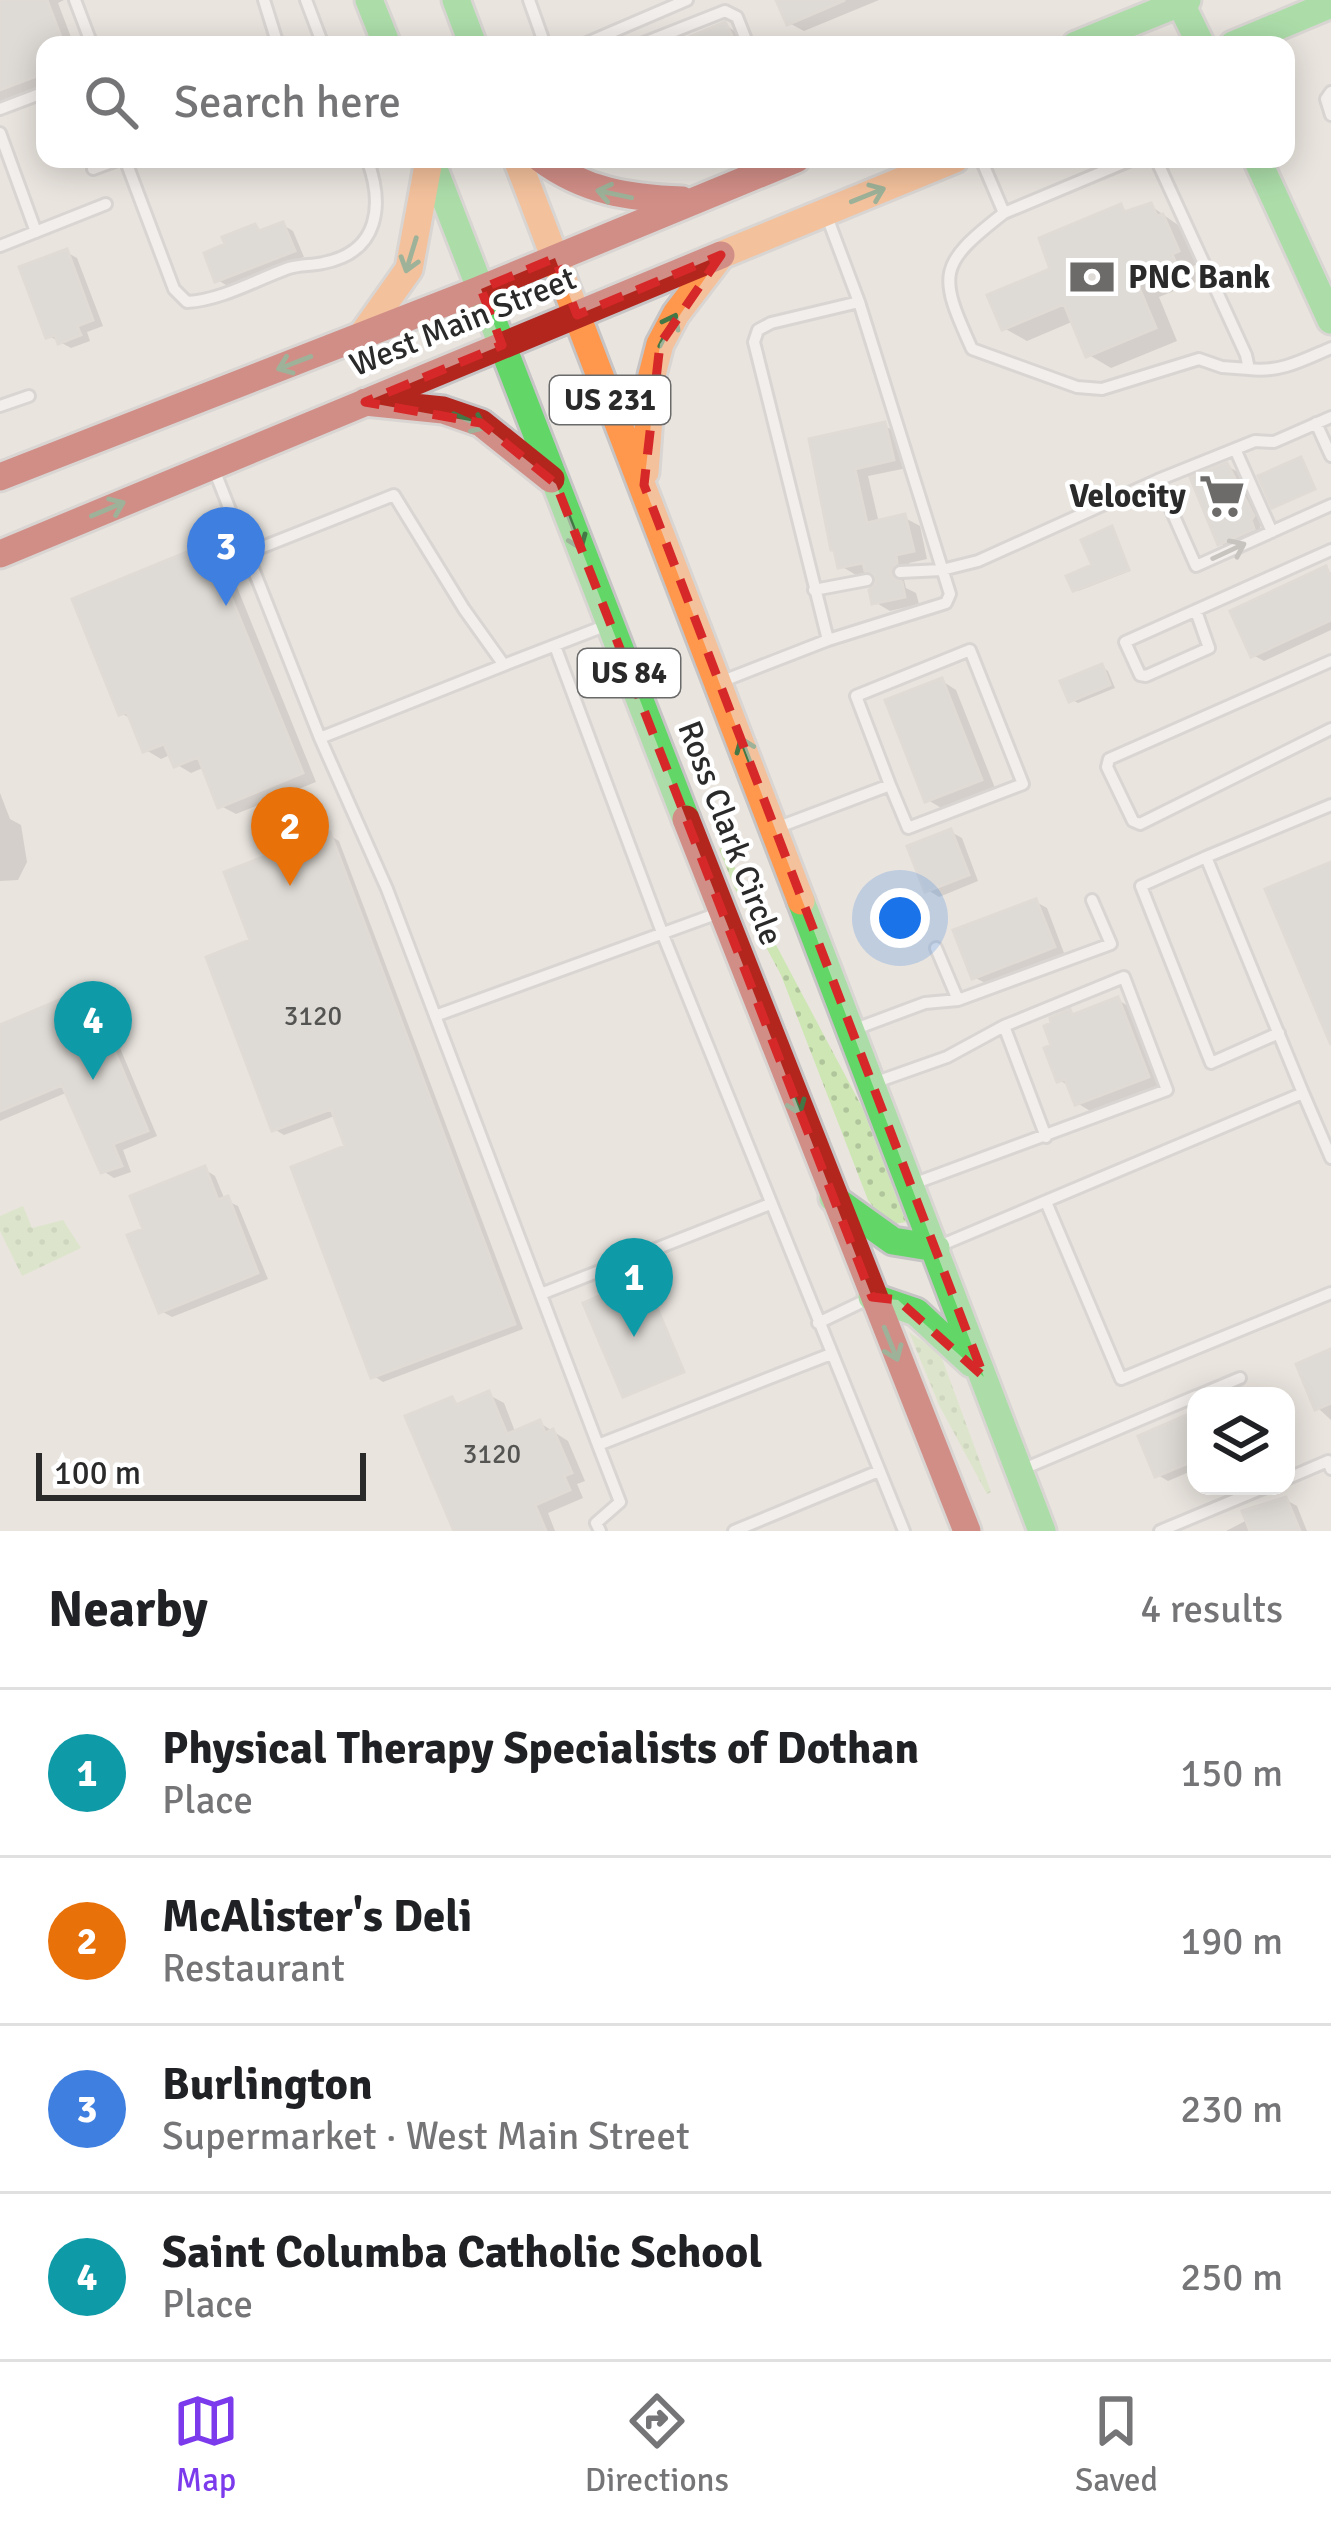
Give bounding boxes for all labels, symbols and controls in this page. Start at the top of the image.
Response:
search box [36,36,1295,168]
icon: search [78,69,144,135]
text: Search here [174,75,401,130]
one-way arrow [595,181,633,204]
one-way arrow [848,183,885,204]
one-way arrow [399,235,421,273]
bank icon: PNC Bank [1067,252,1117,302]
place label: PNC Bank [1128,257,1271,298]
street label: West Main Street [344,258,582,386]
one-way arrow [658,312,681,348]
one-way arrow [276,353,313,375]
road number: US 231 [550,376,670,424]
one-way arrow [451,411,487,433]
supermarket icon: Velocity [1197,471,1247,521]
place label: Velocity [1069,476,1187,517]
one-way arrow [89,497,126,518]
pin: 3 [187,507,265,606]
one-way arrow [566,513,588,550]
one-way arrow [1210,539,1246,561]
road number: US 84 [578,649,680,697]
street label: Ross Clark Circle [668,715,792,951]
one-way arrow [735,737,757,774]
pin: 2 [251,787,329,886]
your location [870,888,930,948]
pin: 4 [54,981,132,1080]
house number: 3120 [284,1000,342,1033]
one-way arrow [784,1079,806,1116]
pin: 1 [595,1238,673,1337]
one-way arrow [882,1325,903,1362]
map controls [1187,1387,1295,1495]
button: layers [1187,1387,1295,1495]
house number: 3120 [463,1438,521,1471]
scale bar [36,1447,366,1500]
text: 100 m [54,1453,141,1494]
text: Nearby [48,1578,208,1641]
text: 4 results [1140,1585,1283,1633]
text: Physical Therapy Specialists of Dothan [162,1721,919,1776]
text: 1 [76,1749,98,1797]
text: 150 m [1180,1749,1283,1797]
text: Place [162,1776,253,1824]
text: McAlister's Deli [162,1889,472,1944]
text: 2 [76,1917,98,1965]
text: 190 m [1180,1917,1283,1965]
text: Restaurant [162,1944,345,1992]
text: Burlington [162,2057,373,2112]
text: 3 [76,2085,98,2133]
text: 230 m [1180,2085,1283,2133]
text: Supermarket · West Main Street [162,2112,690,2160]
text: Saint Columba Catholic School [162,2225,762,2280]
text: 4 [76,2253,98,2301]
text: 250 m [1180,2253,1283,2301]
text: Place [162,2280,253,2328]
tab: Map [173,2388,239,2501]
tab: Directions [585,2388,729,2501]
tab: Saved [1075,2388,1158,2501]

